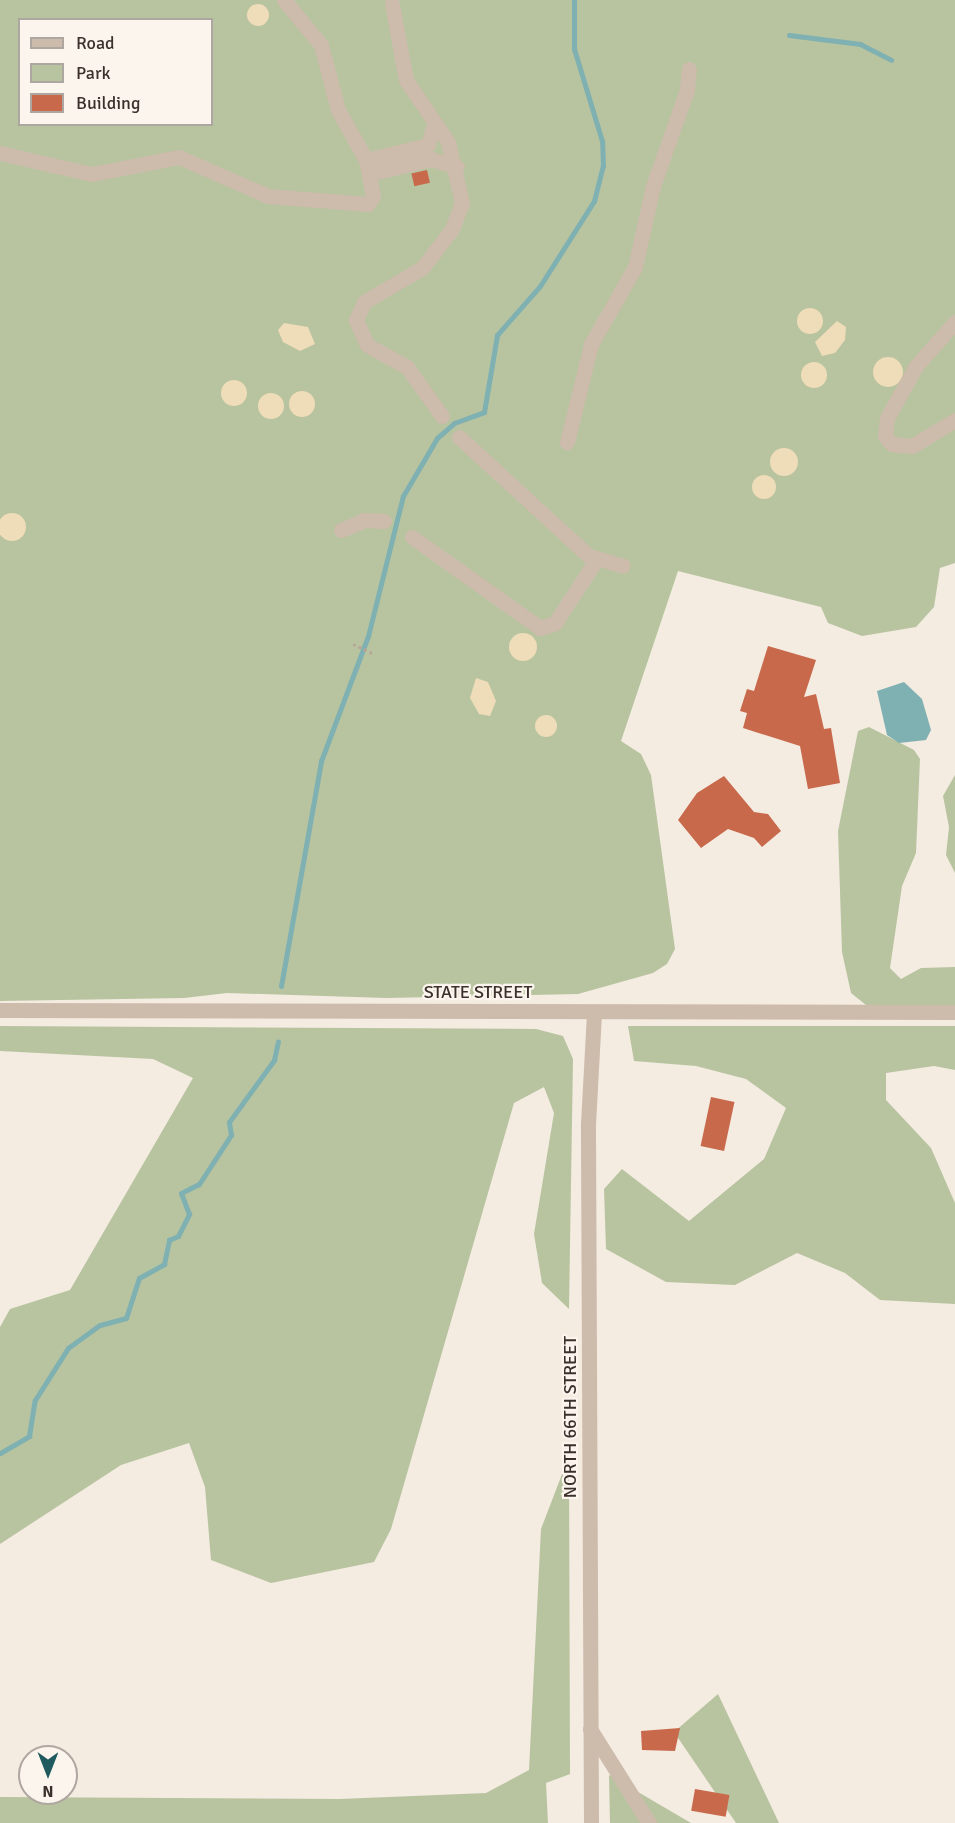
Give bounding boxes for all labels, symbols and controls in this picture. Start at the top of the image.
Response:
legend [18,18,213,126]
text: Road [76,32,115,54]
text: Park [76,62,111,84]
text: Building [76,92,140,114]
street label: STATE STREET [424,981,532,1003]
street label: NORTH 66TH STREET [559,1336,581,1498]
north arrow [18,1745,78,1805]
text: N [42,1781,54,1801]

